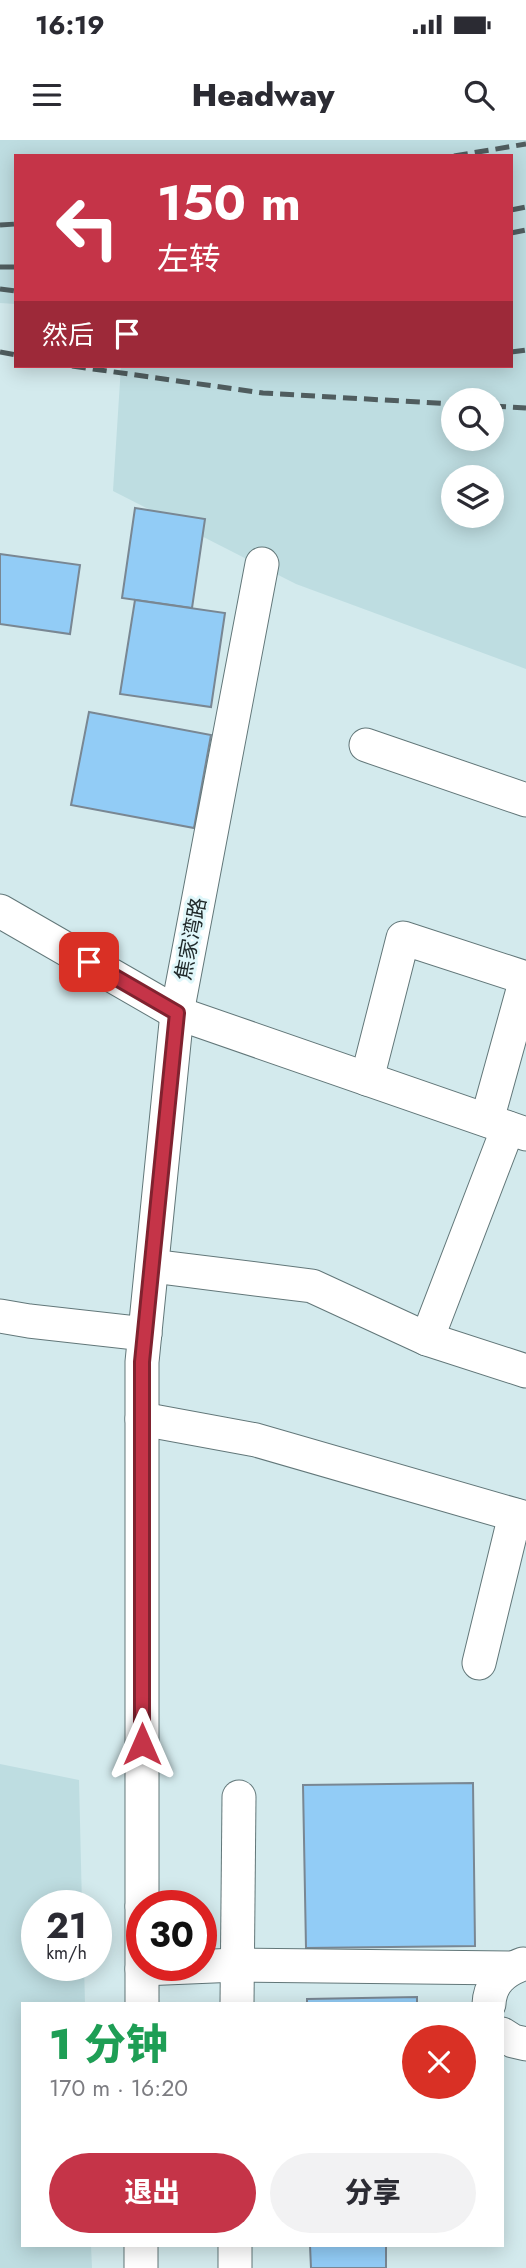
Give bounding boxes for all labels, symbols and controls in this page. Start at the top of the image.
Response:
text: 16:19 [35,6,105,44]
text: Headway [192,72,334,118]
icon: menu [28,76,66,114]
icon: search [460,76,498,114]
text: 150 m [157,168,301,238]
icon: left [42,182,133,273]
text: 左转 [157,236,221,282]
icon: arrive [108,315,146,353]
text: 然后 [42,316,94,354]
map controls [441,388,504,528]
button: search [441,388,504,451]
button: layers [441,465,504,528]
street label: 焦家湾路 [168,895,214,983]
pin [59,932,119,992]
icon: arrive [70,943,108,981]
position arrow [105,1707,179,1781]
speed limit sign: 30 [126,1890,217,1981]
text: 21 [46,1901,87,1951]
text: km/h [46,1940,87,1966]
text: 1 分钟 [49,2014,168,2075]
button: close [402,2025,476,2099]
text: 170 m · 16:20 [49,2071,188,2105]
button: 退出 [49,2153,256,2233]
button: 分享 [270,2153,476,2233]

